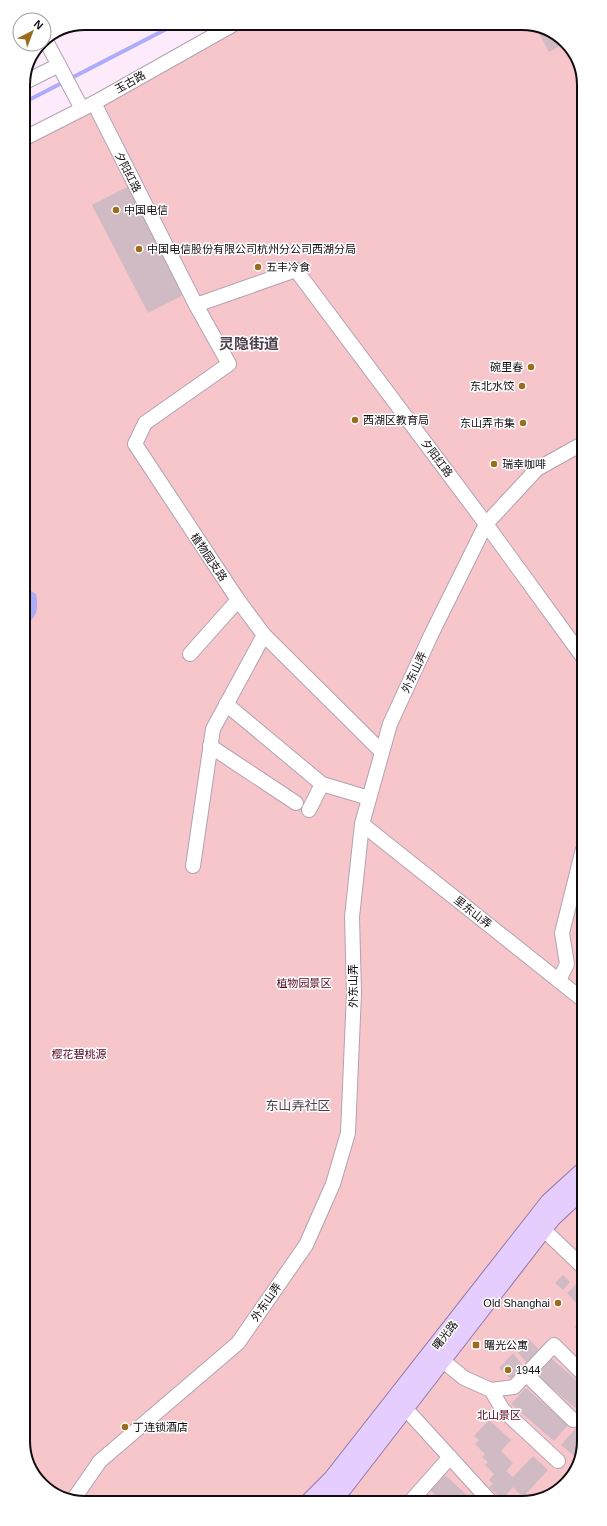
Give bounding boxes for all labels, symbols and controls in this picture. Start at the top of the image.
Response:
north arrow [12,12,52,52]
text: N [32,17,46,32]
street label: 玉古路 [113,69,147,95]
street label: 夕阳红路 [113,150,143,194]
place label: 中国电信 [124,204,168,216]
marker: 中国电信 [111,205,121,215]
place label: 中国电信股份有限公司杭州分公司西湖分局 [147,243,356,255]
marker: 中国电信股份有限公司杭州分公司西湖分局 [134,244,144,254]
place label: 五丰冷食 [266,261,310,273]
marker: 五丰冷食 [253,262,263,272]
district label: 灵隐街道 [219,335,279,352]
place label: 碗里春 [490,361,523,373]
marker: 碗里春 [526,362,536,372]
place label: 东北水饺 [470,380,514,392]
marker: 东北水饺 [517,381,527,391]
place label: 西湖区教育局 [363,414,429,426]
marker: 西湖区教育局 [350,415,360,425]
place label: 东山弄市集 [460,417,515,429]
marker: 东山弄市集 [518,418,528,428]
street label: 夕阳红路 [419,437,455,479]
place label: 瑞幸咖啡 [502,458,546,470]
marker: 瑞幸咖啡 [489,459,499,469]
street label: 植物园支路 [189,531,229,583]
street label: 外东山弄 [399,650,429,694]
street label: 里东山弄 [452,894,494,930]
street label: 外东山弄 [347,964,359,1008]
park label: 植物园景区 [277,977,332,989]
park label: 樱花碧桃源 [52,1048,107,1060]
district label: 东山弄社区 [265,1098,331,1113]
street label: 外东山弄 [248,1281,284,1323]
place label: Old Shanghai [483,1297,550,1309]
marker: Old Shanghai [553,1298,563,1308]
street label: 曙光路 [430,1318,460,1352]
place label: 曙光公寓 [484,1339,528,1351]
marker: 曙光公寓 [471,1340,481,1350]
place label: 1944 [516,1364,540,1376]
marker: 1944 [503,1365,513,1375]
park label: 北山景区 [477,1409,521,1421]
place label: 丁连锁酒店 [133,1421,188,1433]
marker: 丁连锁酒店 [120,1422,130,1432]

